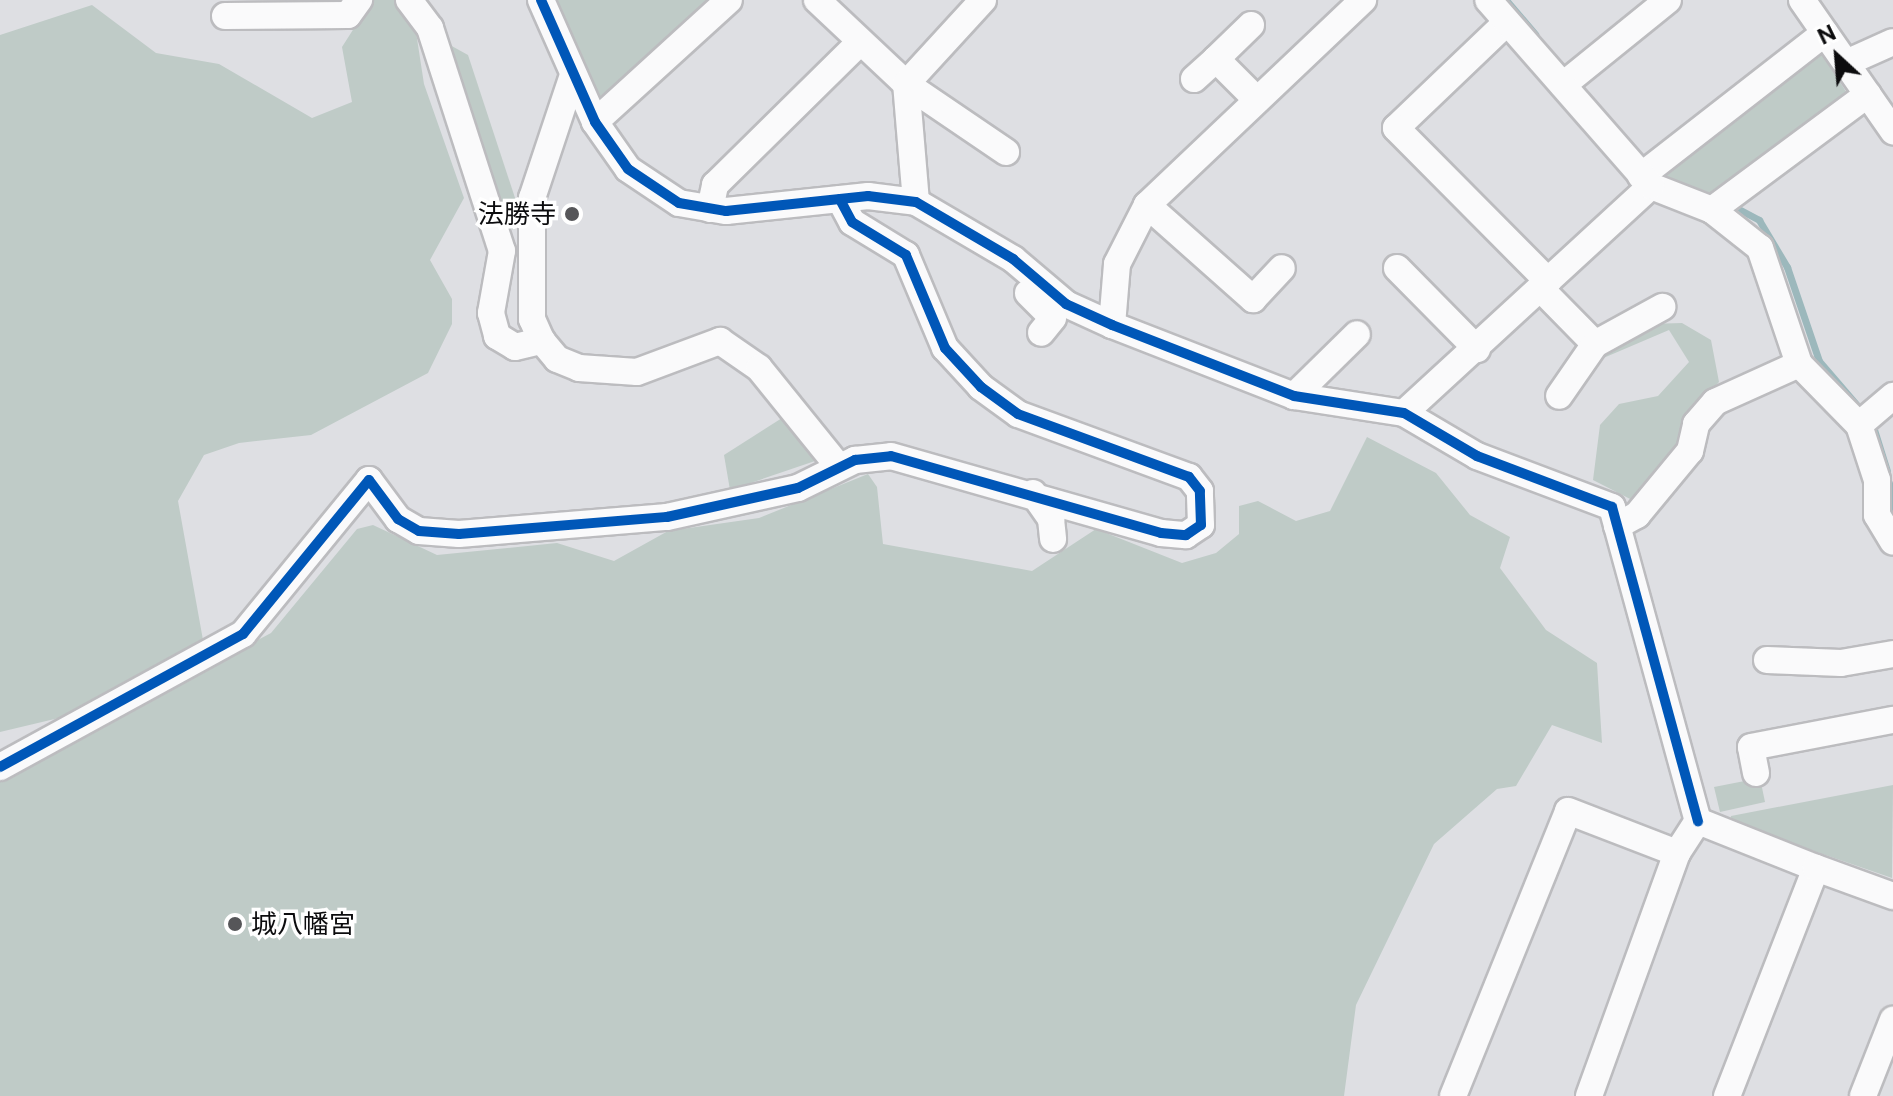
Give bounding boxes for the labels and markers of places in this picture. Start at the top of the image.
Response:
place label: 法勝寺 [478,198,556,230]
marker: 法勝寺 [563,205,581,223]
place label: 城八幡宮 [251,908,355,940]
marker: 城八幡宮 [226,915,244,933]

